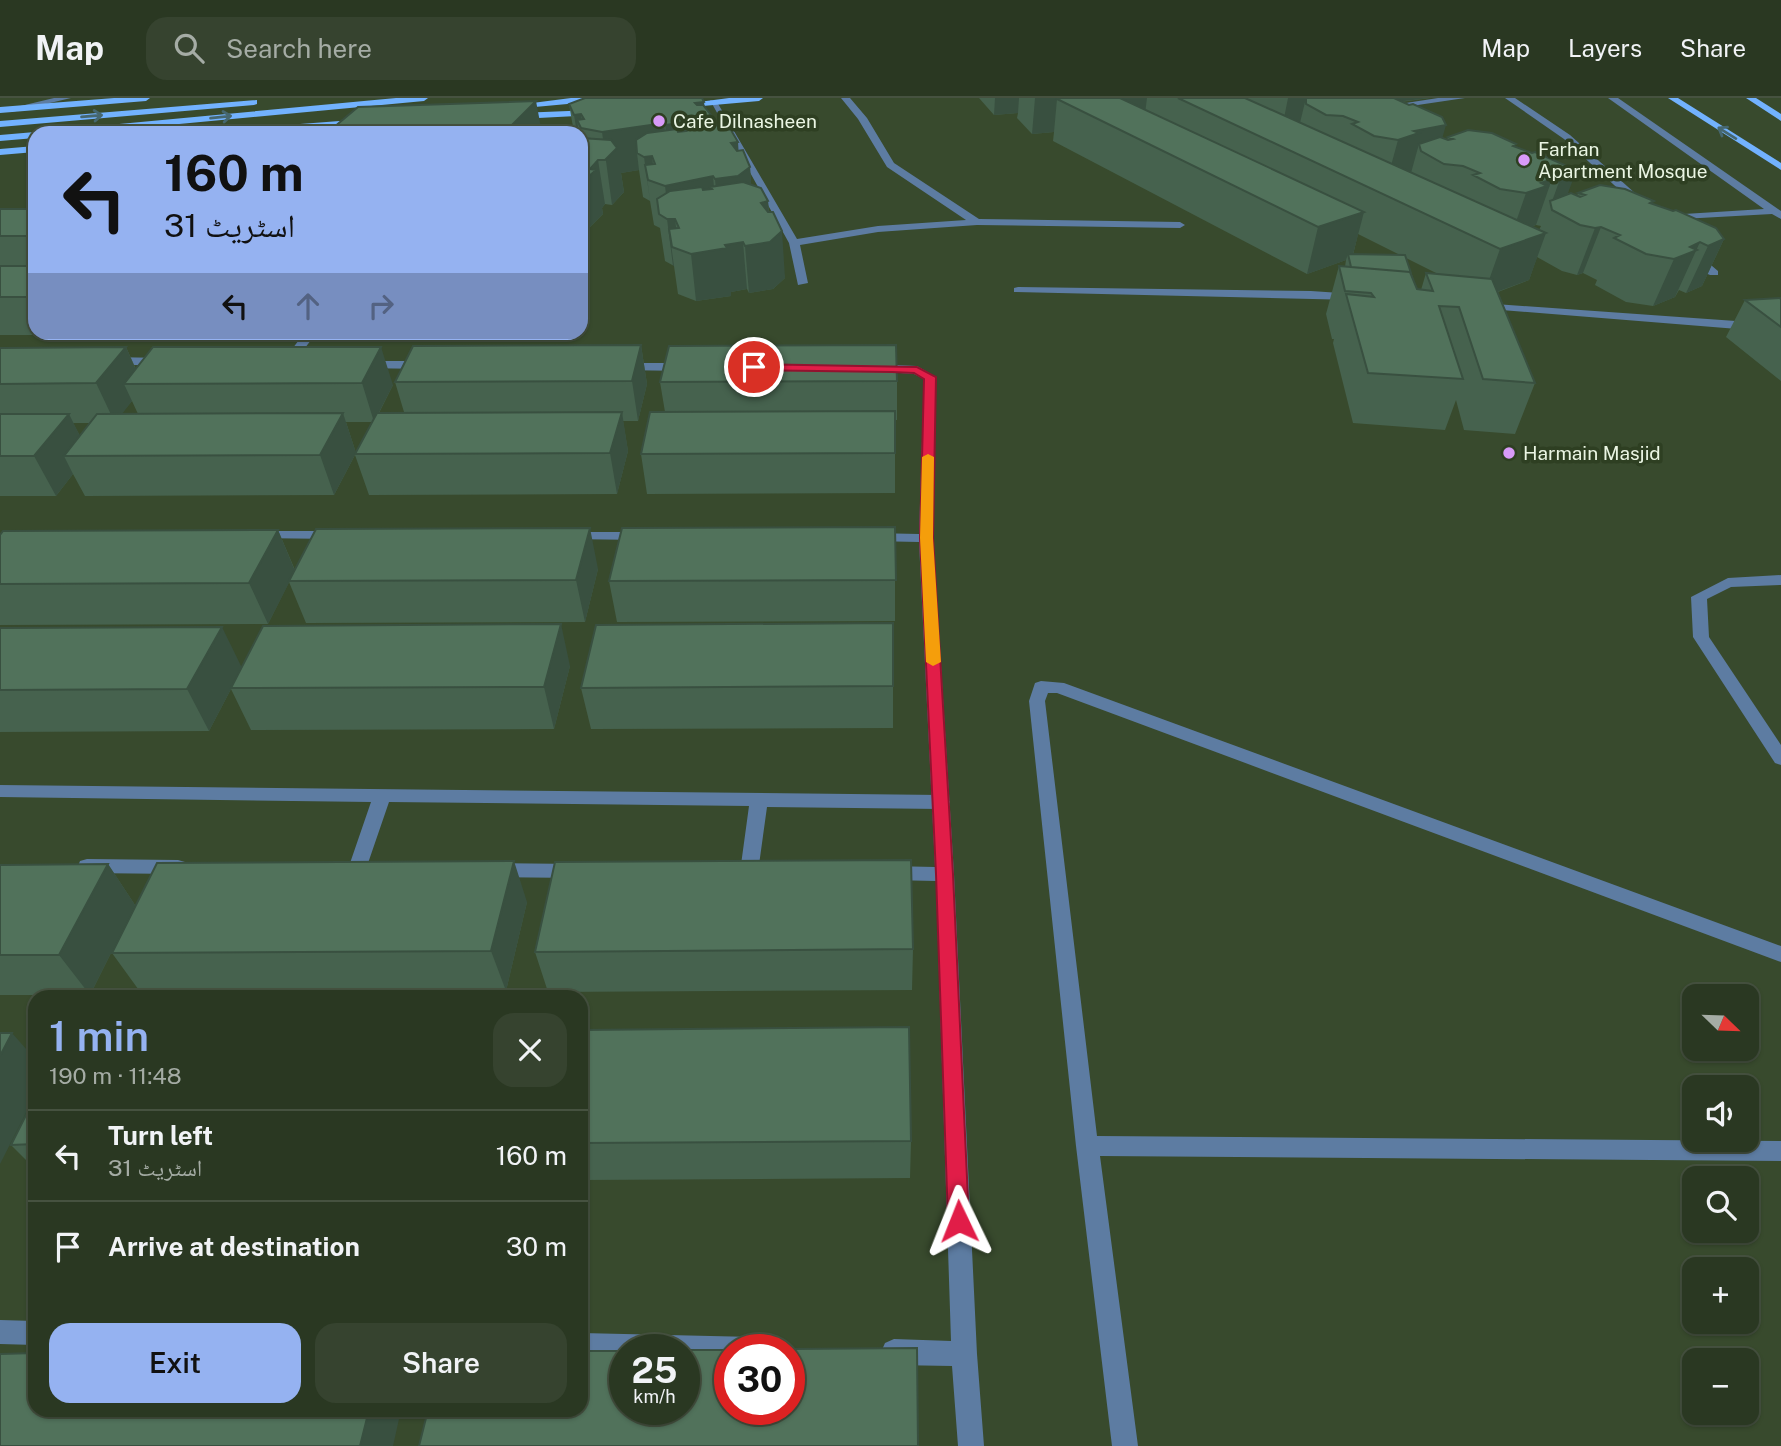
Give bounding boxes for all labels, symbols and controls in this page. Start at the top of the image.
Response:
search box [146,17,636,80]
text: Map [35,29,104,67]
icon: search [170,29,208,67]
text: Search here [226,33,372,64]
text: Map [1481,34,1530,62]
text: Layers [1568,34,1642,62]
text: Share [1680,34,1746,62]
one-way arrow [81,109,103,122]
one-way arrow [209,110,232,123]
place label: Cafe Dilnasheen [673,110,817,132]
marker: Cafe Dilnasheen [651,113,667,129]
one-way arrow [1717,125,1737,139]
place label: Farhan Apartment Mosque [1538,138,1708,182]
text: 160 m [164,144,304,202]
marker: Farhan Apartment Mosque [1516,152,1532,168]
icon: left [49,154,140,245]
text: اسٹریٹ 31 [164,207,295,244]
icon: left [216,287,254,325]
icon: ahead [289,287,327,325]
icon: right [362,287,400,325]
pin [724,337,784,397]
icon: arrive [735,348,773,386]
place label: Harmain Masjid [1523,442,1661,464]
marker: Harmain Masjid [1501,445,1517,461]
north arrow [1682,984,1759,1060]
map controls [1682,984,1759,1425]
text: 1 min [49,1011,149,1060]
button: close [493,1013,567,1087]
text: 190 m · 11:48 [49,1062,182,1089]
button: sound [1682,1075,1759,1152]
text: Turn left [108,1120,213,1151]
icon: left [49,1137,87,1175]
text: 160 m [496,1140,567,1171]
text: اسٹریٹ 31 [108,1154,202,1181]
button: search [1682,1166,1759,1243]
position arrow [922,1184,996,1258]
icon: arrive [49,1228,87,1266]
text: Arrive at destination [108,1231,360,1262]
text: 30 m [506,1231,567,1262]
button: + [1682,1257,1759,1334]
button: Exit [49,1323,301,1403]
button: Share [315,1323,567,1403]
speed limit sign: 30 [714,1334,805,1425]
button: − [1682,1348,1759,1425]
text: 25 [632,1350,677,1391]
text: km/h [633,1386,676,1407]

